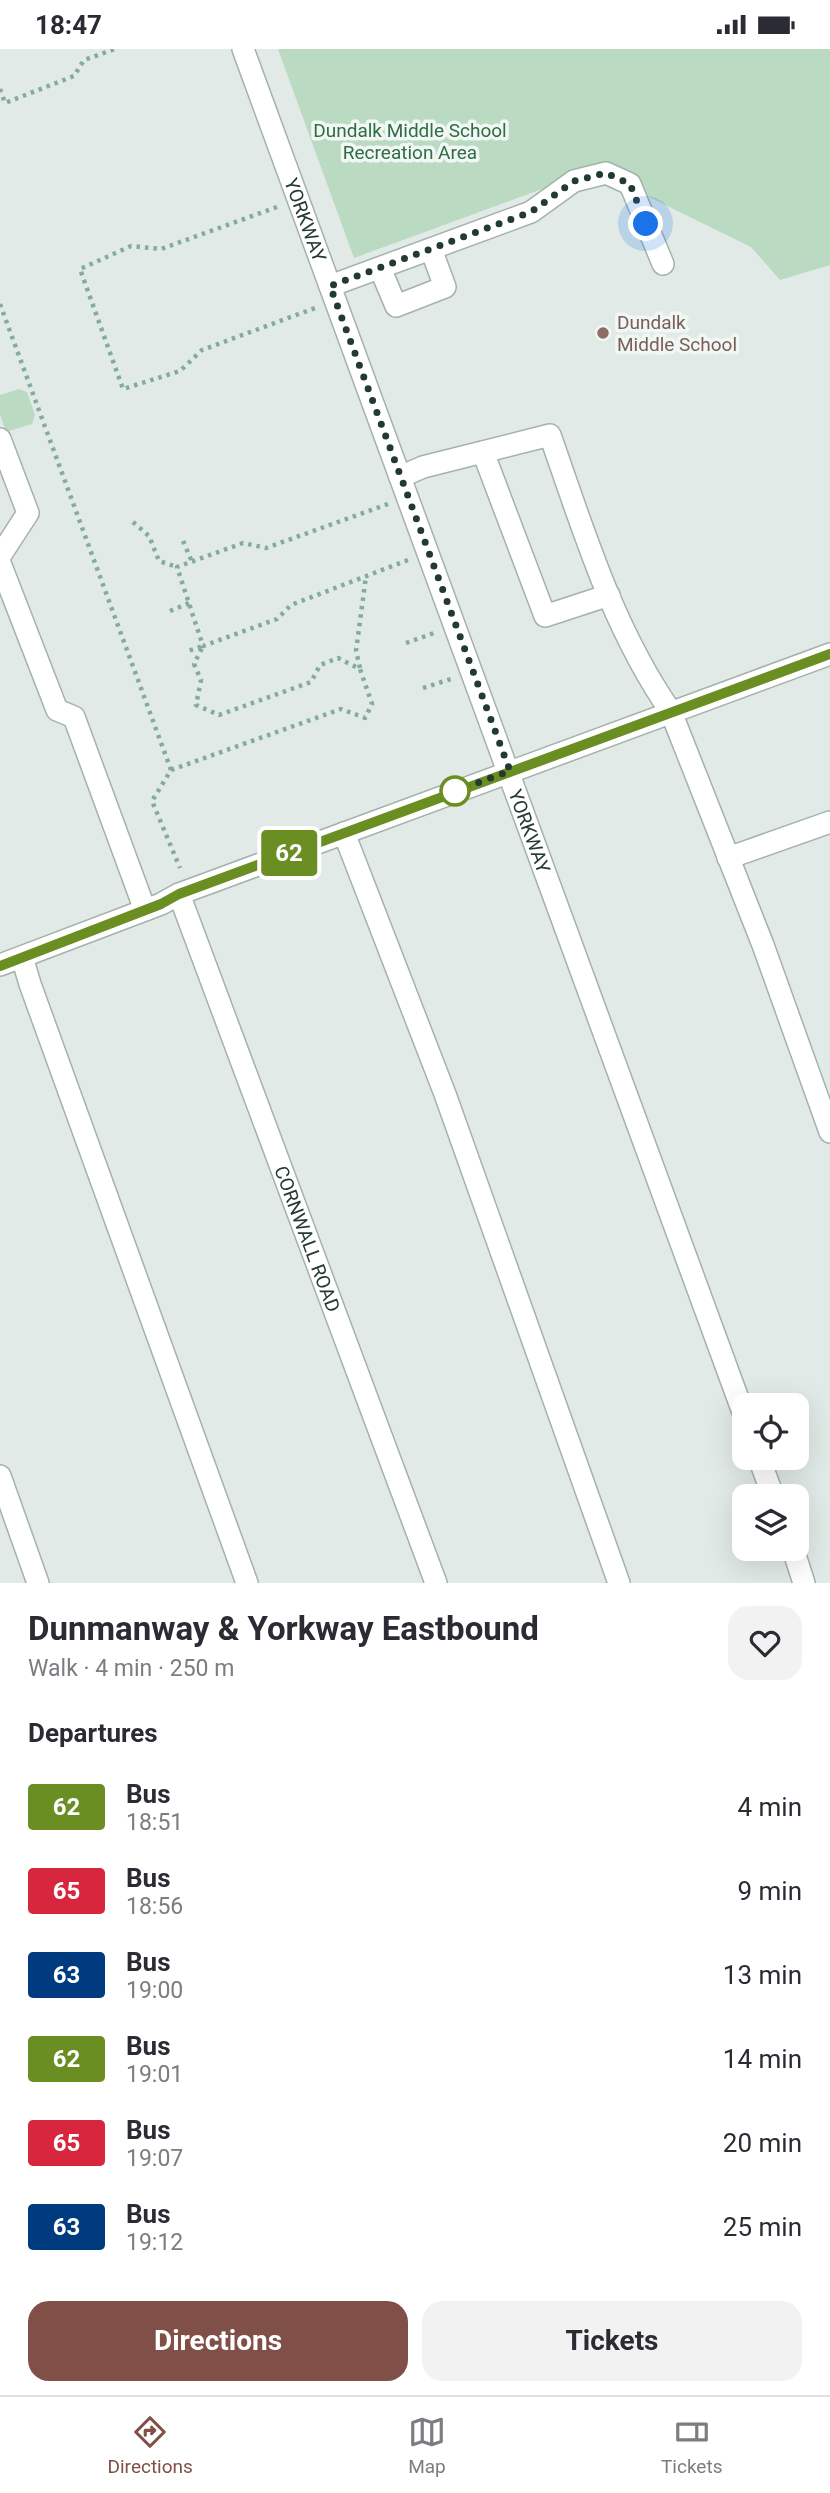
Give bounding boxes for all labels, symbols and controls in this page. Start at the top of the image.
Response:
text: 18:47 [35,10,102,40]
park label: Dundalk Middle School Recreation Area [313,119,507,164]
street label: YORKWAY [280,175,332,265]
your location [628,206,663,241]
place label: Dundalk Middle School [617,311,737,356]
marker: Dundalk Middle School [595,325,611,341]
unlabelled marker [440,776,470,806]
street label: YORKWAY [504,786,556,877]
line badge: 62 [258,830,320,876]
text: 62 [275,839,303,867]
street label: CORNWALL ROAD [270,1162,345,1315]
map controls [732,1393,809,1561]
button: locate [732,1393,809,1470]
button: layers [732,1484,809,1561]
button: heart [728,1606,802,1680]
text: Dunmanway & Yorkway Eastbound [28,1609,539,1648]
text: Walk · 4 min · 250 m [28,1655,234,1682]
text: Departures [28,1718,158,1748]
text: Bus [126,1779,171,1809]
text: 4 min [737,1792,802,1822]
text: 62 [53,1793,80,1821]
text: 18:51 [126,1809,183,1836]
text: Bus [126,1863,171,1893]
text: 9 min [737,1876,802,1906]
text: 65 [53,1877,80,1905]
text: 18:56 [126,1893,183,1920]
text: Bus [126,1947,171,1977]
text: 13 min [723,1960,802,1990]
text: 63 [53,1961,80,1989]
text: 19:00 [126,1977,183,2004]
text: Bus [126,2031,171,2061]
text: 14 min [723,2044,802,2074]
text: 62 [53,2045,80,2073]
text: 19:01 [126,2061,183,2088]
text: Bus [126,2115,171,2145]
text: 20 min [723,2128,802,2158]
text: 65 [53,2129,80,2157]
text: 19:07 [126,2145,183,2172]
text: Bus [126,2199,171,2229]
text: 25 min [723,2212,802,2242]
text: 63 [53,2213,80,2241]
text: 19:12 [126,2229,183,2256]
button: Directions [28,2301,408,2381]
button: Tickets [422,2301,802,2381]
tab: Directions [108,2413,193,2478]
tab: Map [408,2413,446,2478]
tab: Tickets [661,2413,722,2478]

